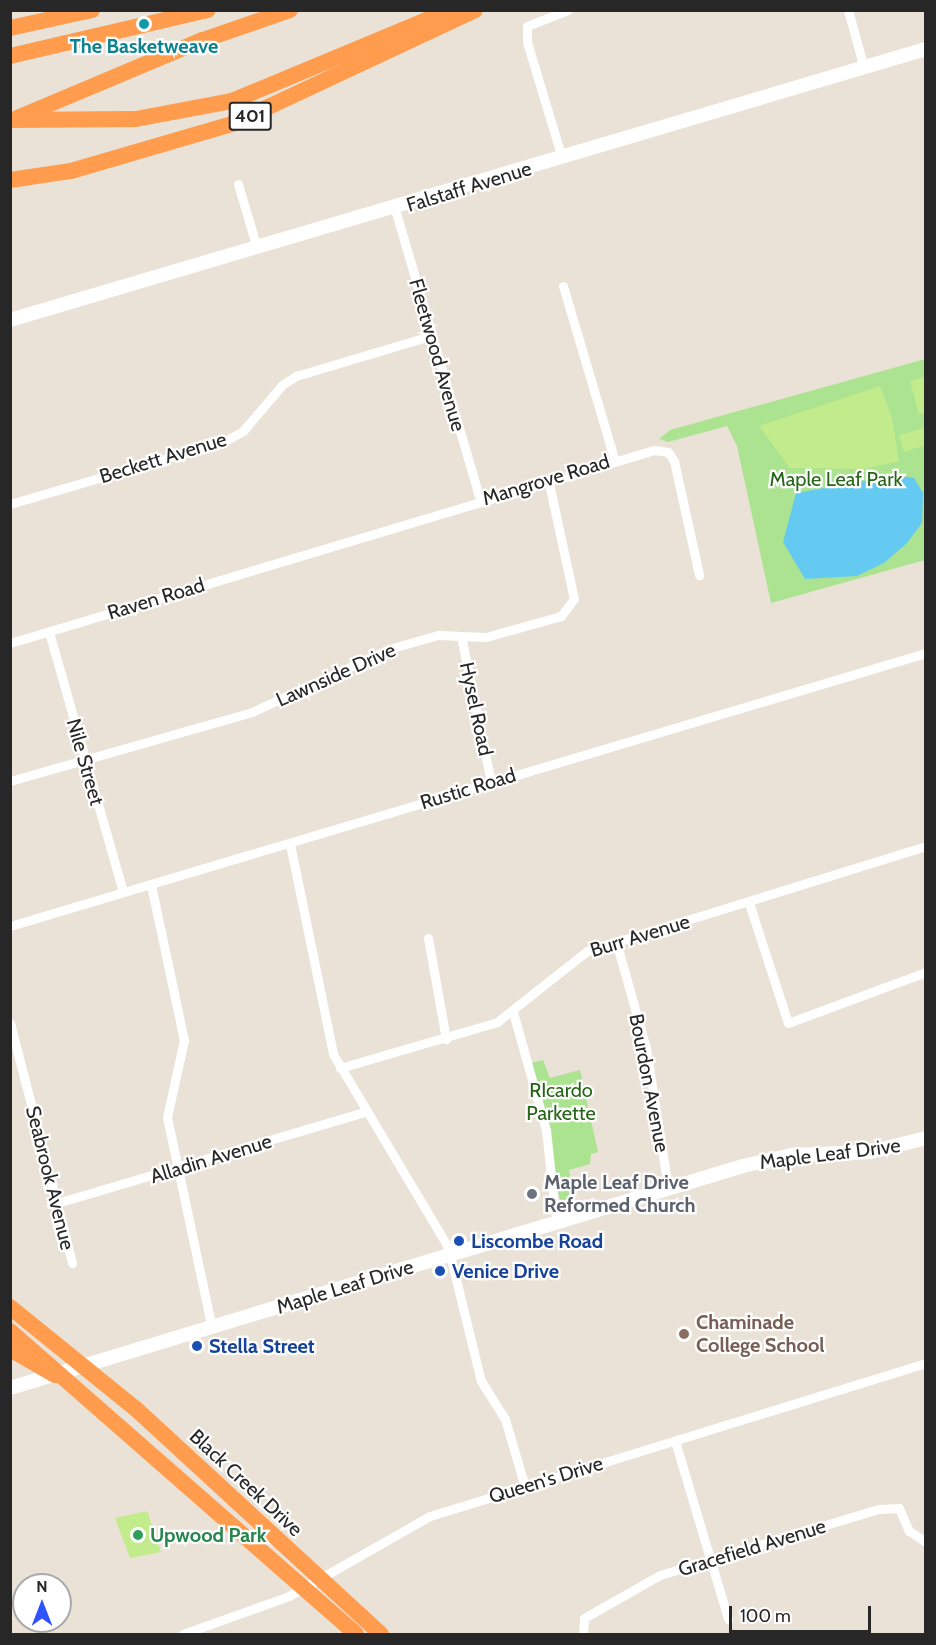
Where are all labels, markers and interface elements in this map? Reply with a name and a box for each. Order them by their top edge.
marker: The Basketweave [137,17,151,31]
place label: The Basketweave [70,34,218,58]
road number: 401 [228,101,272,131]
street label: Falstaff Avenue [404,157,534,217]
street label: Fleetwood Avenue [404,276,470,434]
street label: Beckett Avenue [97,427,229,489]
street label: Mangrove Road [480,449,612,511]
park label: Maple Leaf Park [770,467,902,491]
street label: Raven Road [105,573,207,625]
street label: Lawnside Drive [273,638,399,712]
street label: Hysel Road [454,660,498,758]
street label: Nile Street [61,716,109,808]
street label: Rustic Road [417,763,519,815]
street label: Burr Avenue [587,909,693,963]
street label: Bourdon Avenue [624,1012,674,1154]
park label: RIcardo Parkette [526,1078,596,1125]
street label: Seabrook Avenue [21,1104,79,1252]
street label: Alladin Avenue [147,1129,275,1189]
street label: Maple Leaf Drive [758,1133,902,1175]
place label: Maple Leaf Drive Reformed Church [544,1170,695,1217]
marker: Maple Leaf Drive Reformed Church [525,1187,539,1201]
place label: Liscombe Road [471,1229,603,1253]
marker: Liscombe Road [452,1234,466,1248]
street label: Maple Leaf Drive [274,1255,416,1319]
place label: Venice Drive [452,1259,559,1283]
marker: Venice Drive [433,1264,447,1278]
place label: Chaminade College School [696,1310,825,1357]
marker: Chaminade College School [677,1327,691,1341]
place label: Stella Street [209,1334,315,1358]
marker: Stella Street [190,1339,204,1353]
street label: Black Creek Drive [185,1425,307,1541]
street label: Queen's Drive [486,1451,606,1509]
street label: Gracefield Avenue [675,1514,829,1582]
place label: Upwood Park [150,1523,266,1547]
marker: Upwood Park [131,1528,145,1542]
north arrow [12,1573,72,1633]
text: N [36,1577,48,1596]
scale bar [732,1594,874,1632]
text: 100 m [740,1605,791,1627]

